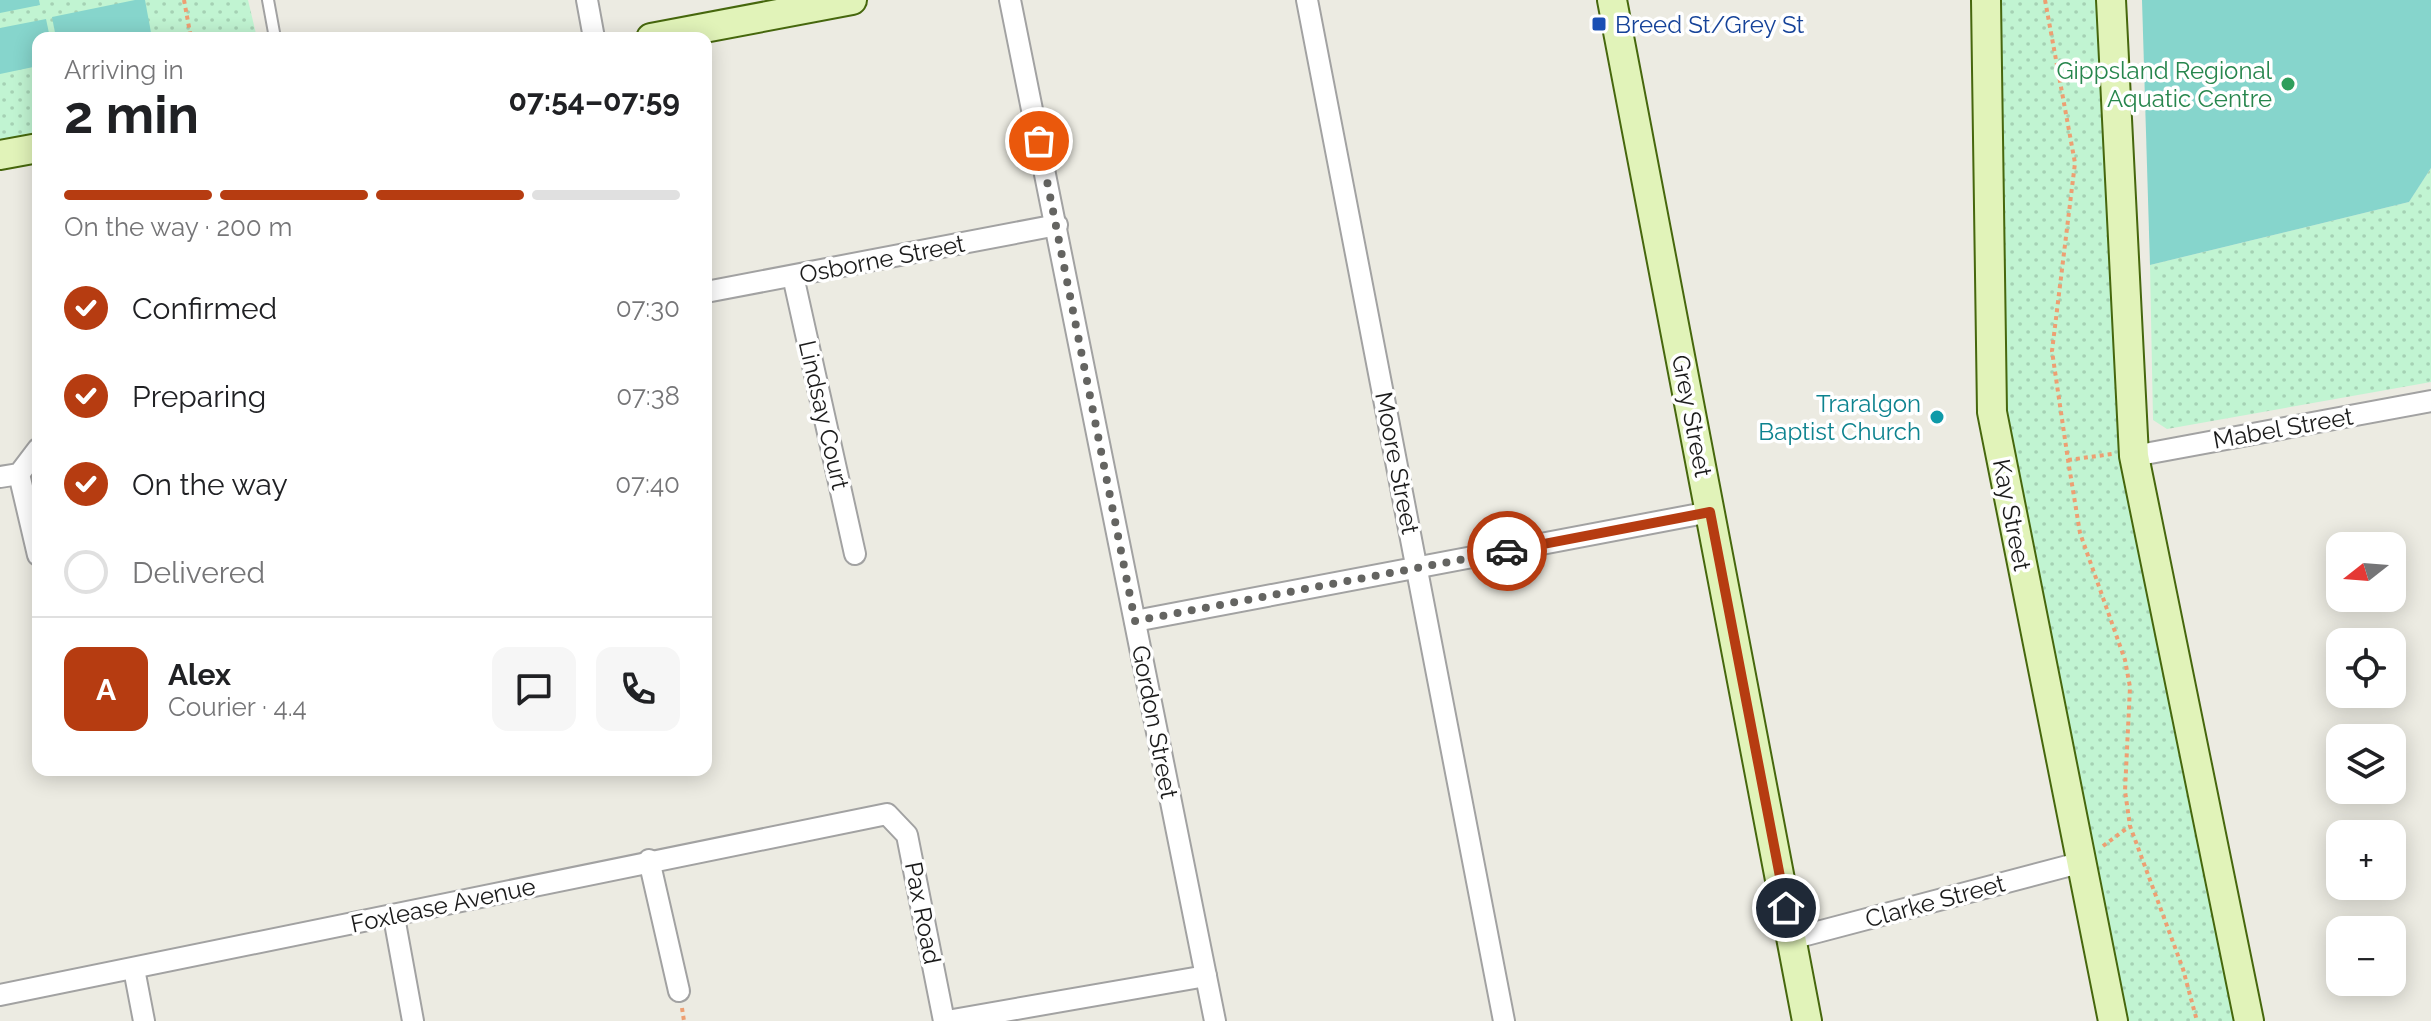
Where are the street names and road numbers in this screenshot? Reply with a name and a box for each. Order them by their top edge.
street label: Osborne Street [797,229,967,289]
street label: Lindsay Court [793,337,855,493]
street label: Grey Street [1666,352,1718,480]
street label: Moore Street [1369,389,1425,537]
street label: Mabel Street [2211,401,2355,455]
street label: Kay Street [1987,457,2037,573]
street label: Gordon Street [1126,643,1184,801]
street label: Pax Road [899,859,947,967]
street label: Clarke Street [1862,868,2008,934]
street label: Foxlease Avenue [348,871,538,939]

